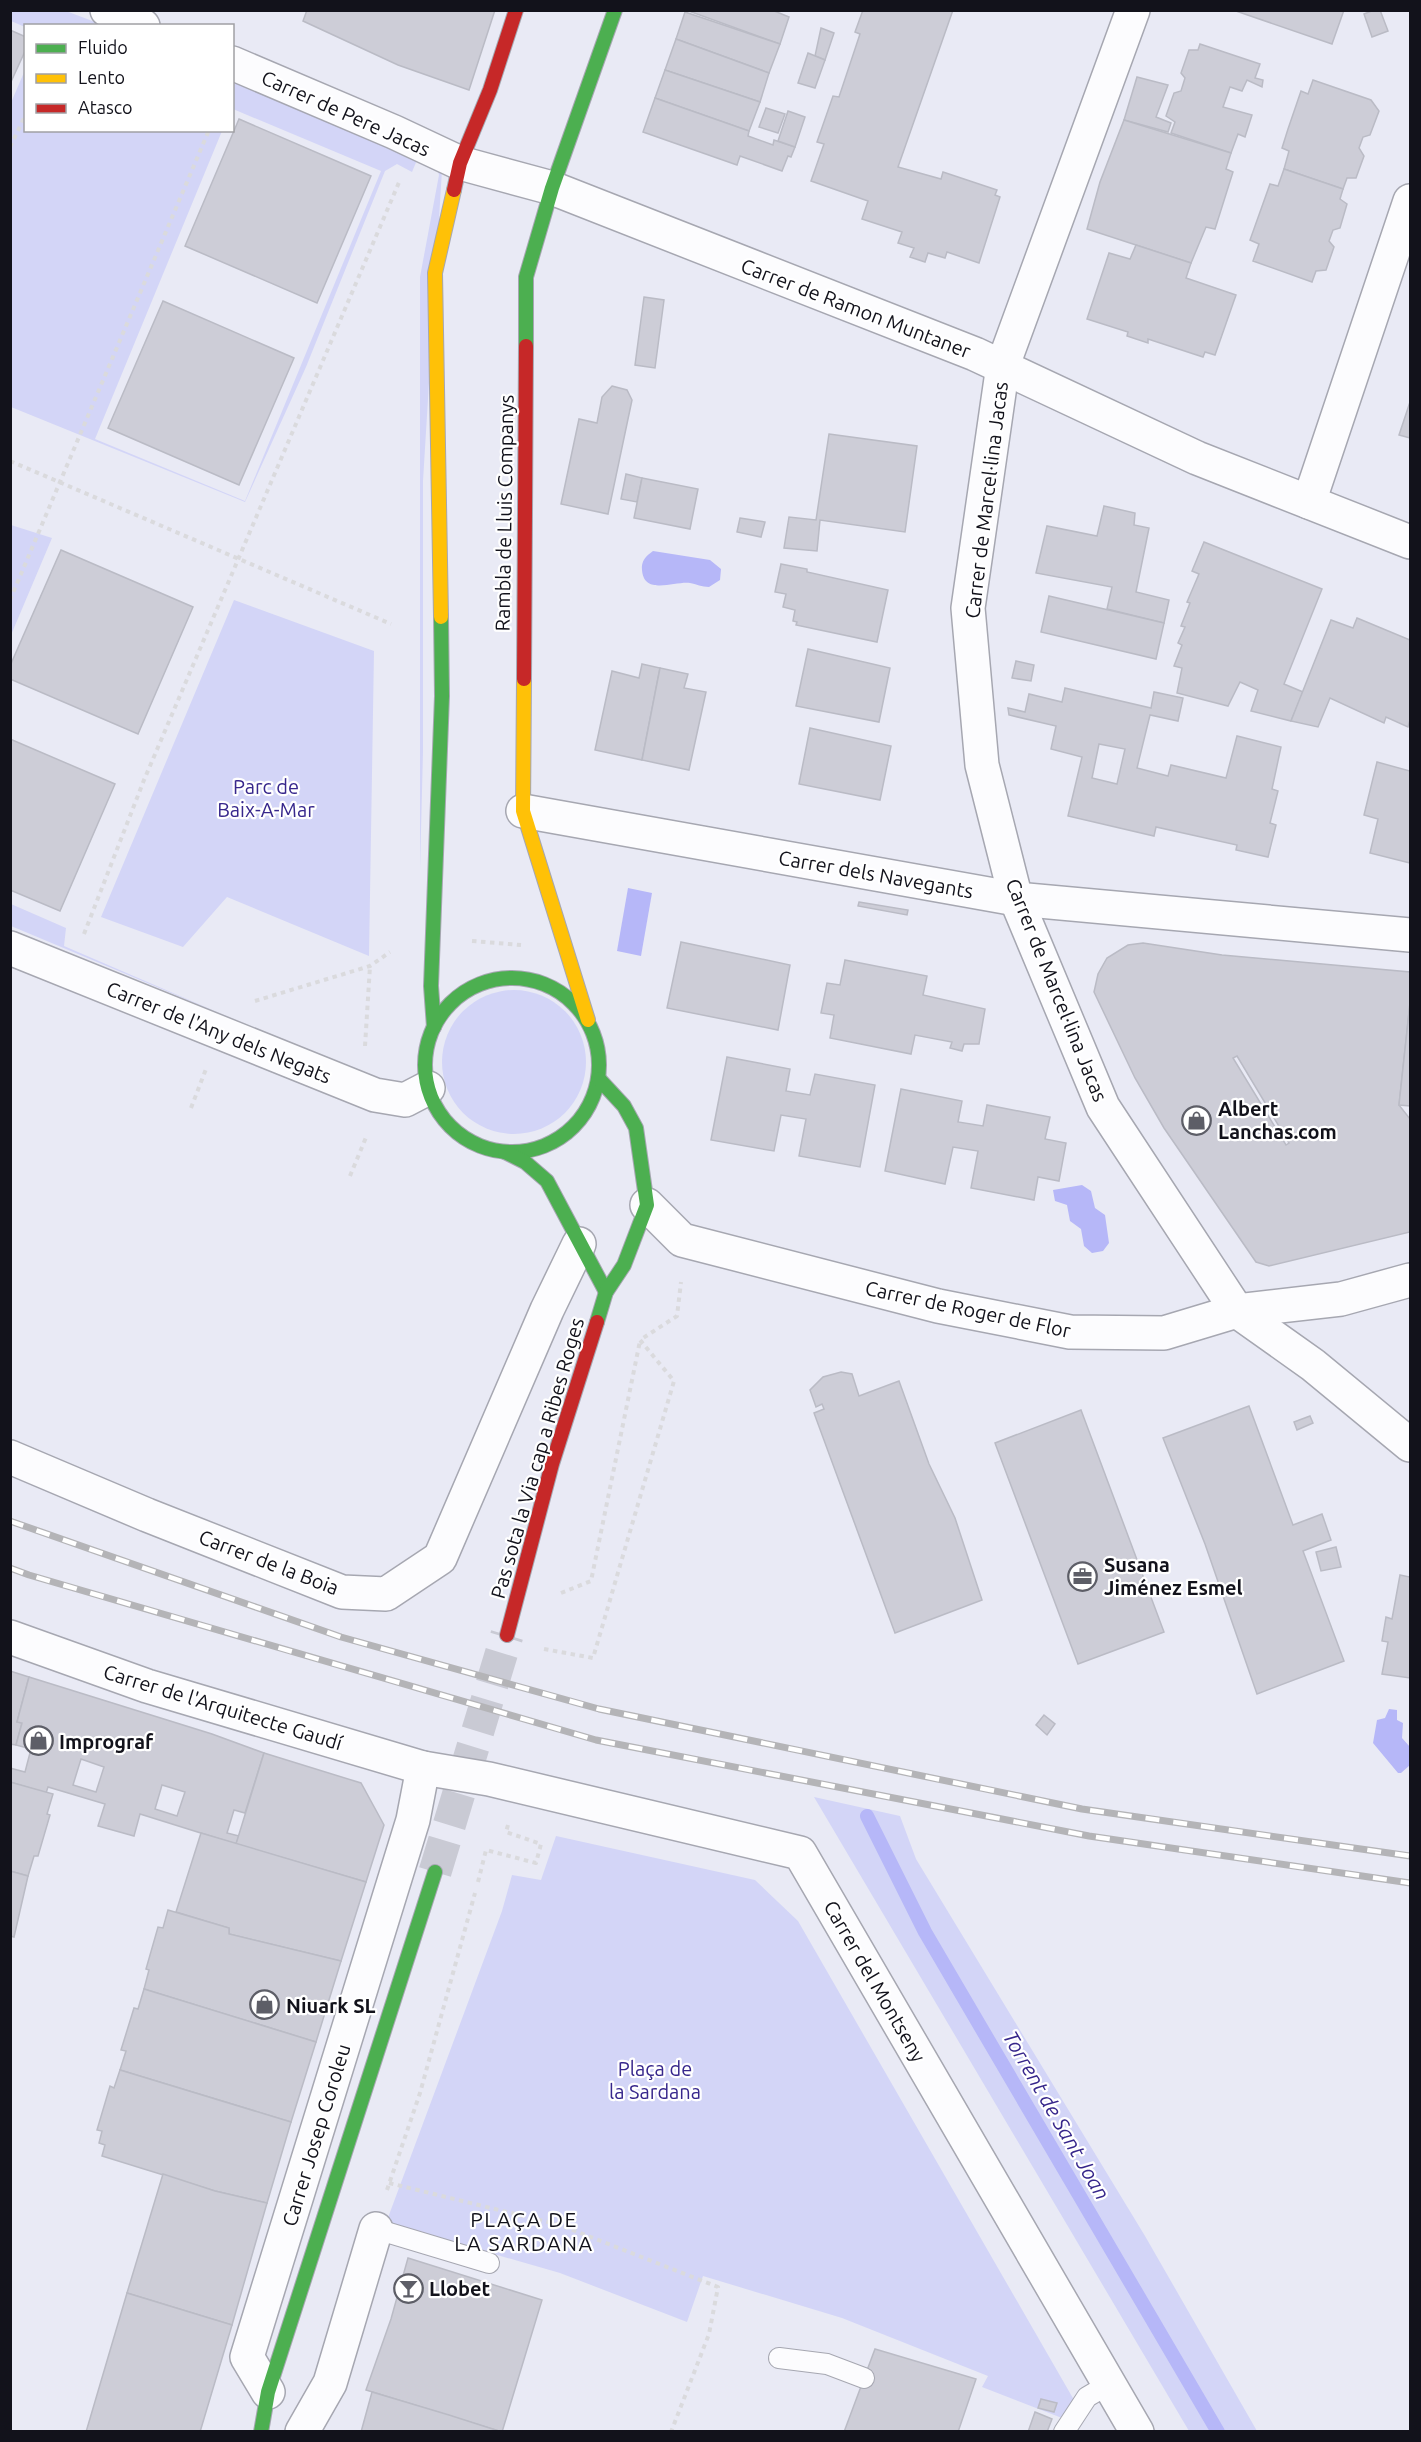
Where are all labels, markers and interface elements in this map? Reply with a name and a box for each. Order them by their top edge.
legend [24,24,234,132]
text: Fluido [78,37,128,57]
street label: Carrer de Pere Jacas [258,65,434,161]
text: Lento [78,67,125,87]
text: Atasco [78,97,133,117]
street label: Carrer de Ramon Muntaner [738,253,975,363]
street label: Carrer de Marcel·lina Jacas [960,380,1012,620]
street label: Rambla de Lluis Companys [490,394,518,632]
park label: Parc de Baix-A-Mar [217,775,315,821]
street label: Carrer dels Navegants [777,846,975,902]
street label: Carrer de Marcel·lina Jacas [1002,875,1112,1105]
street label: Carrer de l'Any dels Negats [103,976,335,1088]
place label: Albert Lanchas.com [1218,1097,1337,1143]
shop icon: Albert Lanchas.com [1181,1104,1213,1136]
street label: Carrer de Roger de Flor [863,1276,1073,1342]
street label: Pas sota la Via cap a Ribes Roges [486,1315,588,1601]
street label: Carrer de la Boia [196,1525,342,1599]
place label: Susana Jiménez Esmel [1104,1553,1243,1599]
office icon: Susana Jiménez Esmel [1067,1560,1099,1592]
street label: Carrer de l'Arquitecte Gaudí [101,1660,346,1755]
shop icon: Imprograf [22,1725,54,1757]
place label: Imprograf [59,1730,154,1753]
street label: Carrer del Montseny [819,1896,931,2066]
shop icon: Niuark SL [249,1989,281,2021]
place label: Niuark SL [286,1994,376,2017]
water label: Torrent de Sant Joan [999,2026,1115,2204]
street label: Carrer Josep Coroleu [277,2041,355,2229]
park label: Plaça de la Sardana [609,2057,701,2103]
district label: PLAÇA DE LA SARDANA [454,2207,594,2255]
bar icon: Llobet [392,2272,424,2304]
place label: Llobet [429,2277,491,2300]

